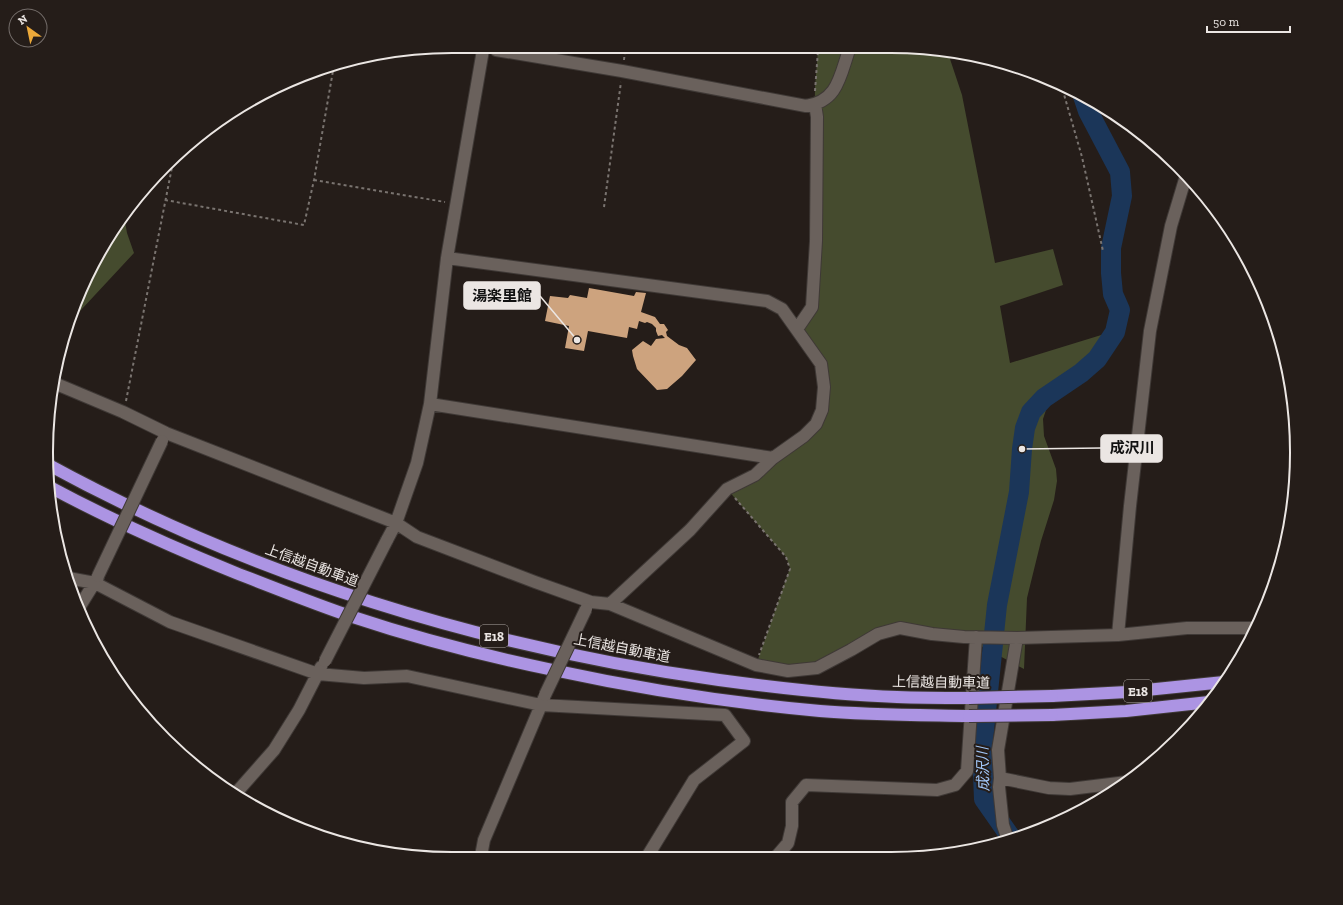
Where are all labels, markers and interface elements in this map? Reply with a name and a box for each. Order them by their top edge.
north arrow [8,8,48,48]
scale bar [1207,8,1290,34]
text: N [16,12,30,28]
text: 50 m [1213,15,1240,29]
callout: 湯楽里館 [464,282,540,309]
text: 湯楽里館 [472,287,532,305]
callout: 成沢川 [1101,435,1162,462]
text: 成沢川 [1109,439,1155,457]
street label: 上信越自動車道 [263,541,361,590]
road number: E18 [480,625,508,647]
street label: 上信越自動車道 [572,631,672,666]
street label: 上信越自動車道 [892,673,990,692]
road number: E18 [1124,680,1152,702]
water label: 成沢川 [974,744,992,792]

